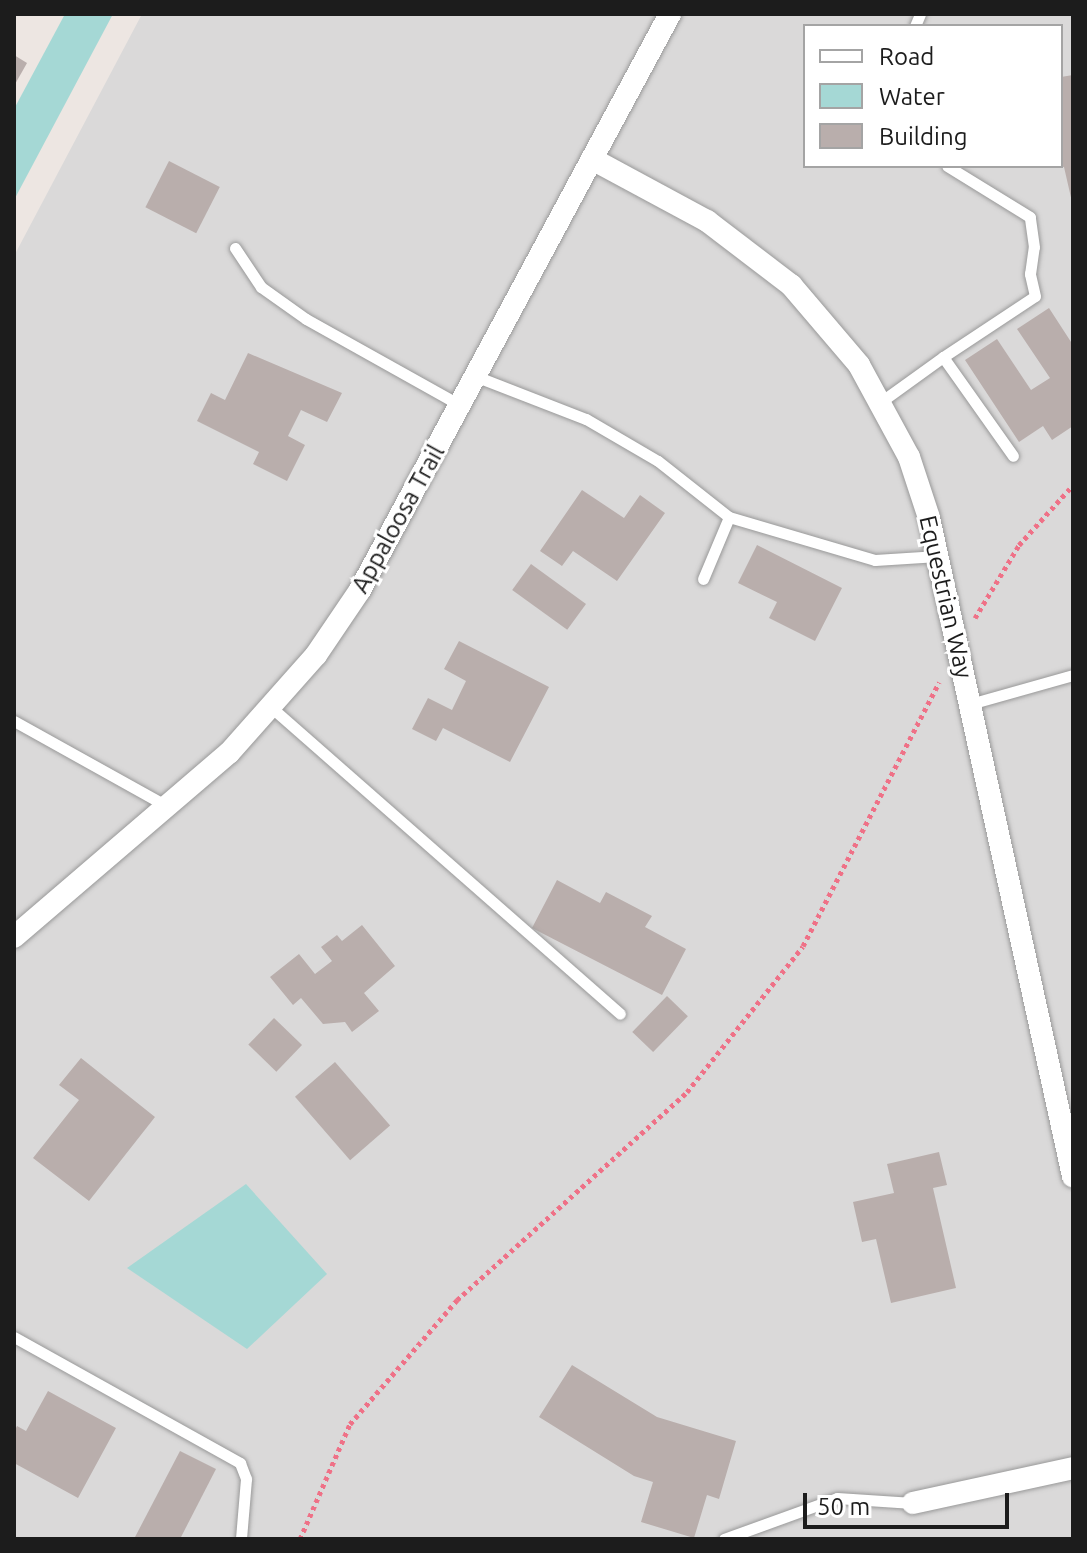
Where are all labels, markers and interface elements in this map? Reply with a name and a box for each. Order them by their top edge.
legend [803,24,1063,168]
text: Road [879,43,934,70]
text: Water [879,83,945,110]
text: Building [879,123,967,150]
street label: Appaloosa Trail [345,440,451,598]
street label: Equestrian Way [913,513,979,681]
scale bar [807,1477,1013,1527]
text: 50 m [817,1493,870,1520]

